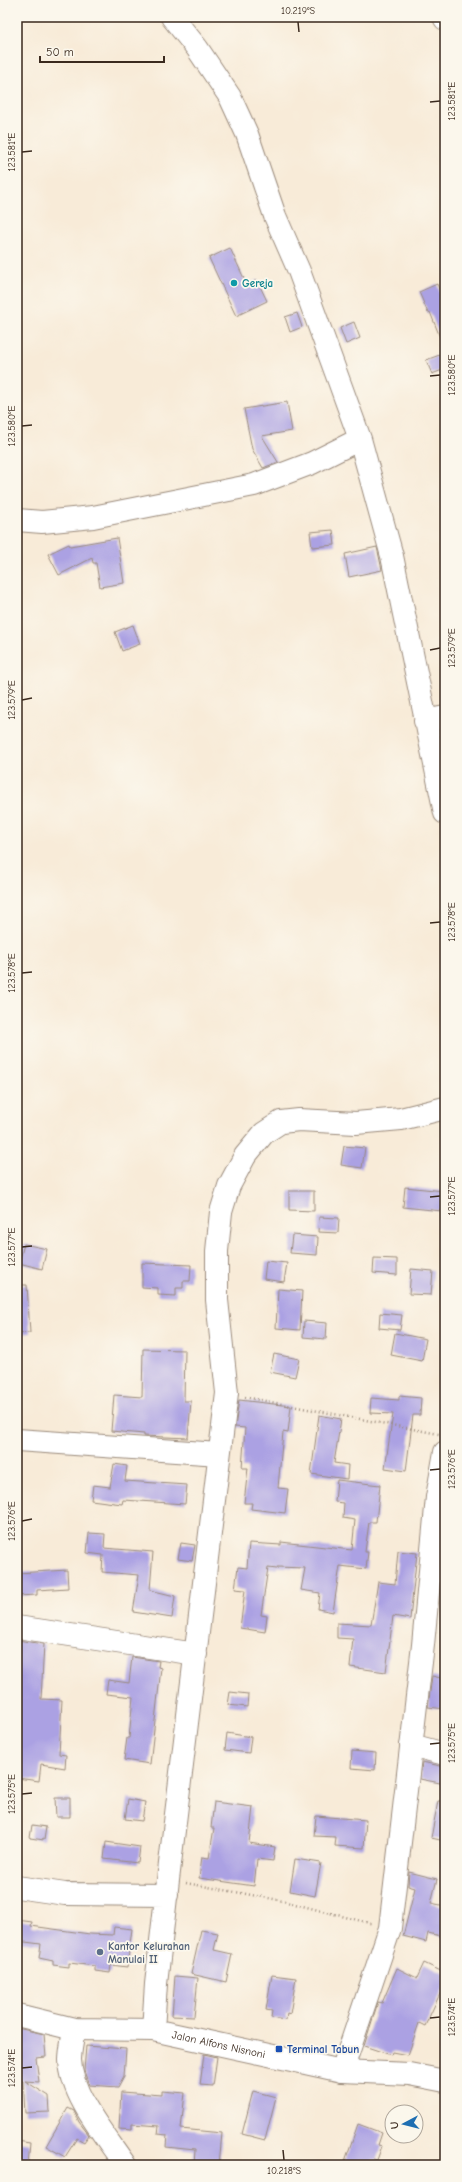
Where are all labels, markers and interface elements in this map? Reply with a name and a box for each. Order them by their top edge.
text: 10.219°S [281,5,316,17]
scale bar [40,38,164,64]
text: 50 m [46,45,74,59]
text: 123.581°E [446,82,458,120]
text: 123.581°E [6,133,18,171]
place label: Gereja [242,277,273,290]
marker: Gereja [229,278,239,288]
text: 123.580°E [446,355,458,395]
text: 123.580°E [6,406,18,446]
text: 123.579°E [446,628,458,668]
text: 123.579°E [6,680,18,720]
text: 123.578°E [446,902,458,942]
text: 123.578°E [6,953,18,993]
text: 123.577°E [446,1176,458,1216]
text: 123.577°E [6,1227,18,1267]
text: 123.576°E [446,1449,458,1489]
text: 123.576°E [6,1501,18,1541]
text: 123.575°E [446,1723,458,1763]
text: 123.575°E [6,1774,18,1814]
place label: Kantor Kelurahan Manulai II [108,1940,190,1966]
marker: Kantor Kelurahan Manulai II [95,1947,105,1957]
text: 123.574°E [446,1998,458,2036]
street label: Jalan Alfons Nisnoni [171,2028,267,2061]
place label: Terminal Tabun [287,2043,359,2056]
marker: Terminal Tabun [274,2044,284,2054]
text: 123.574°E [6,2049,18,2087]
north arrow [384,2104,424,2144]
text: U [388,2121,401,2130]
text: 10.218°S [267,2165,301,2177]

